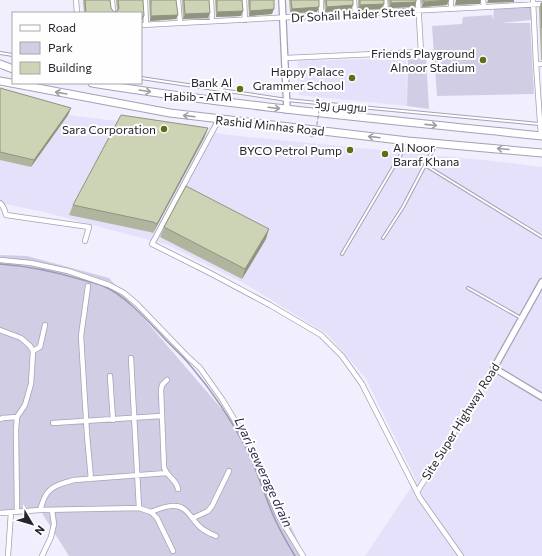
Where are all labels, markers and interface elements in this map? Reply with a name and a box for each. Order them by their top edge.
street label: Dr Sohail Haider Street [291,4,416,24]
legend [12,12,142,84]
text: Road [48,20,76,34]
text: Park [48,40,74,54]
place label: Friends Playground Alnoor Stadium [371,46,475,74]
marker: Friends Playground Alnoor Stadium [478,55,488,65]
text: Building [48,60,92,74]
place label: Happy Palace Grammer School [253,64,344,92]
marker: Happy Palace Grammer School [347,73,357,83]
place label: Bank Al Habib - ATM [164,75,232,103]
marker: Bank Al Habib - ATM [235,84,245,94]
one-way arrow [138,87,151,95]
one-way arrow [55,89,68,97]
street label: سروس روڈ [314,96,368,115]
one-way arrow [267,104,280,112]
one-way arrow [183,112,196,119]
street label: Rashid Minhas Road [215,112,325,138]
one-way arrow [424,121,437,128]
place label: Sara Corporation [62,122,156,136]
marker: Sara Corporation [159,124,169,134]
one-way arrow [368,133,381,141]
place label: Al Noor Baraf Khana [393,140,459,168]
place label: BYCO Petrol Pump [239,143,342,157]
marker: BYCO Petrol Pump [345,145,355,155]
one-way arrow [497,146,510,153]
marker: Al Noor Baraf Khana [380,149,390,159]
street label: Site Super Highway Road [418,360,502,482]
water label: Lyari sewerage drain [232,415,296,529]
north arrow [12,504,52,544]
text: N [33,523,48,538]

